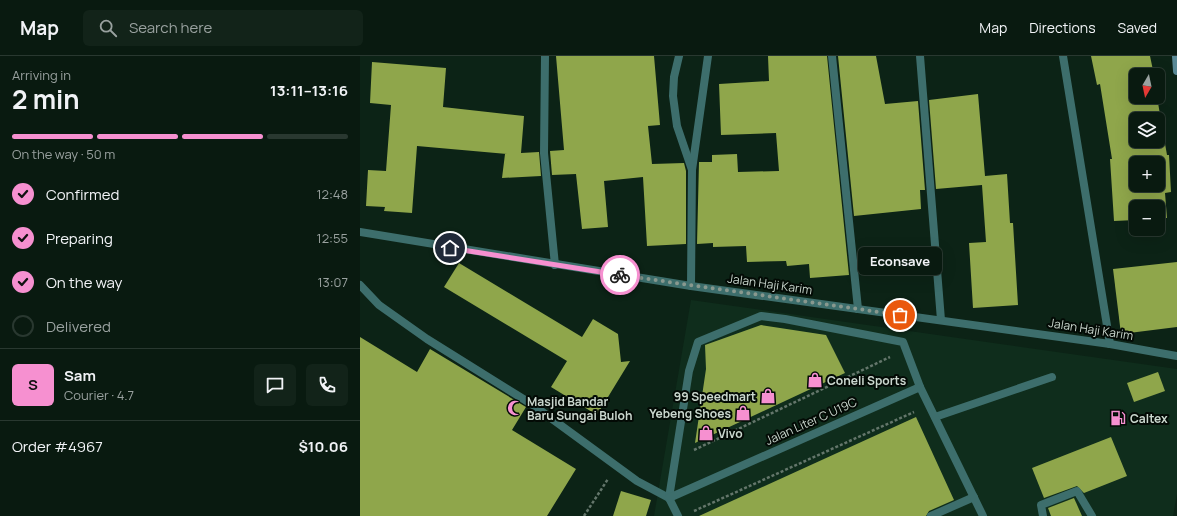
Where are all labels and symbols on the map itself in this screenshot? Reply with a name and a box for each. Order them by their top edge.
north arrow [1129,68,1165,104]
pin [433,231,467,265]
callout: Econsave [858,247,942,275]
courier [600,255,640,295]
street label: Jalan Haji Karim [727,270,813,298]
pin [883,298,917,332]
street label: Jalan Haji Karim [1047,314,1135,344]
shop icon: Coneli Sports [806,371,824,389]
place label: Coneli Sports [827,372,907,389]
shop icon: 99 Speedmart [759,387,777,405]
place label: 99 Speedmart [674,388,756,405]
place label: Masjid Bandar Baru Sungai Buloh [527,393,633,424]
street label: Jalan Liter C U19C [763,393,860,449]
mosque icon: Masjid Bandar Baru Sungai Buloh [506,399,524,417]
shop icon: Yebeng Shoes [734,404,752,422]
place label: Yebeng Shoes [649,405,731,422]
fuel station icon: Caltex [1109,409,1127,427]
place label: Caltex [1130,410,1168,427]
shop icon: Vivo [697,424,715,442]
place label: Vivo [718,425,743,442]

